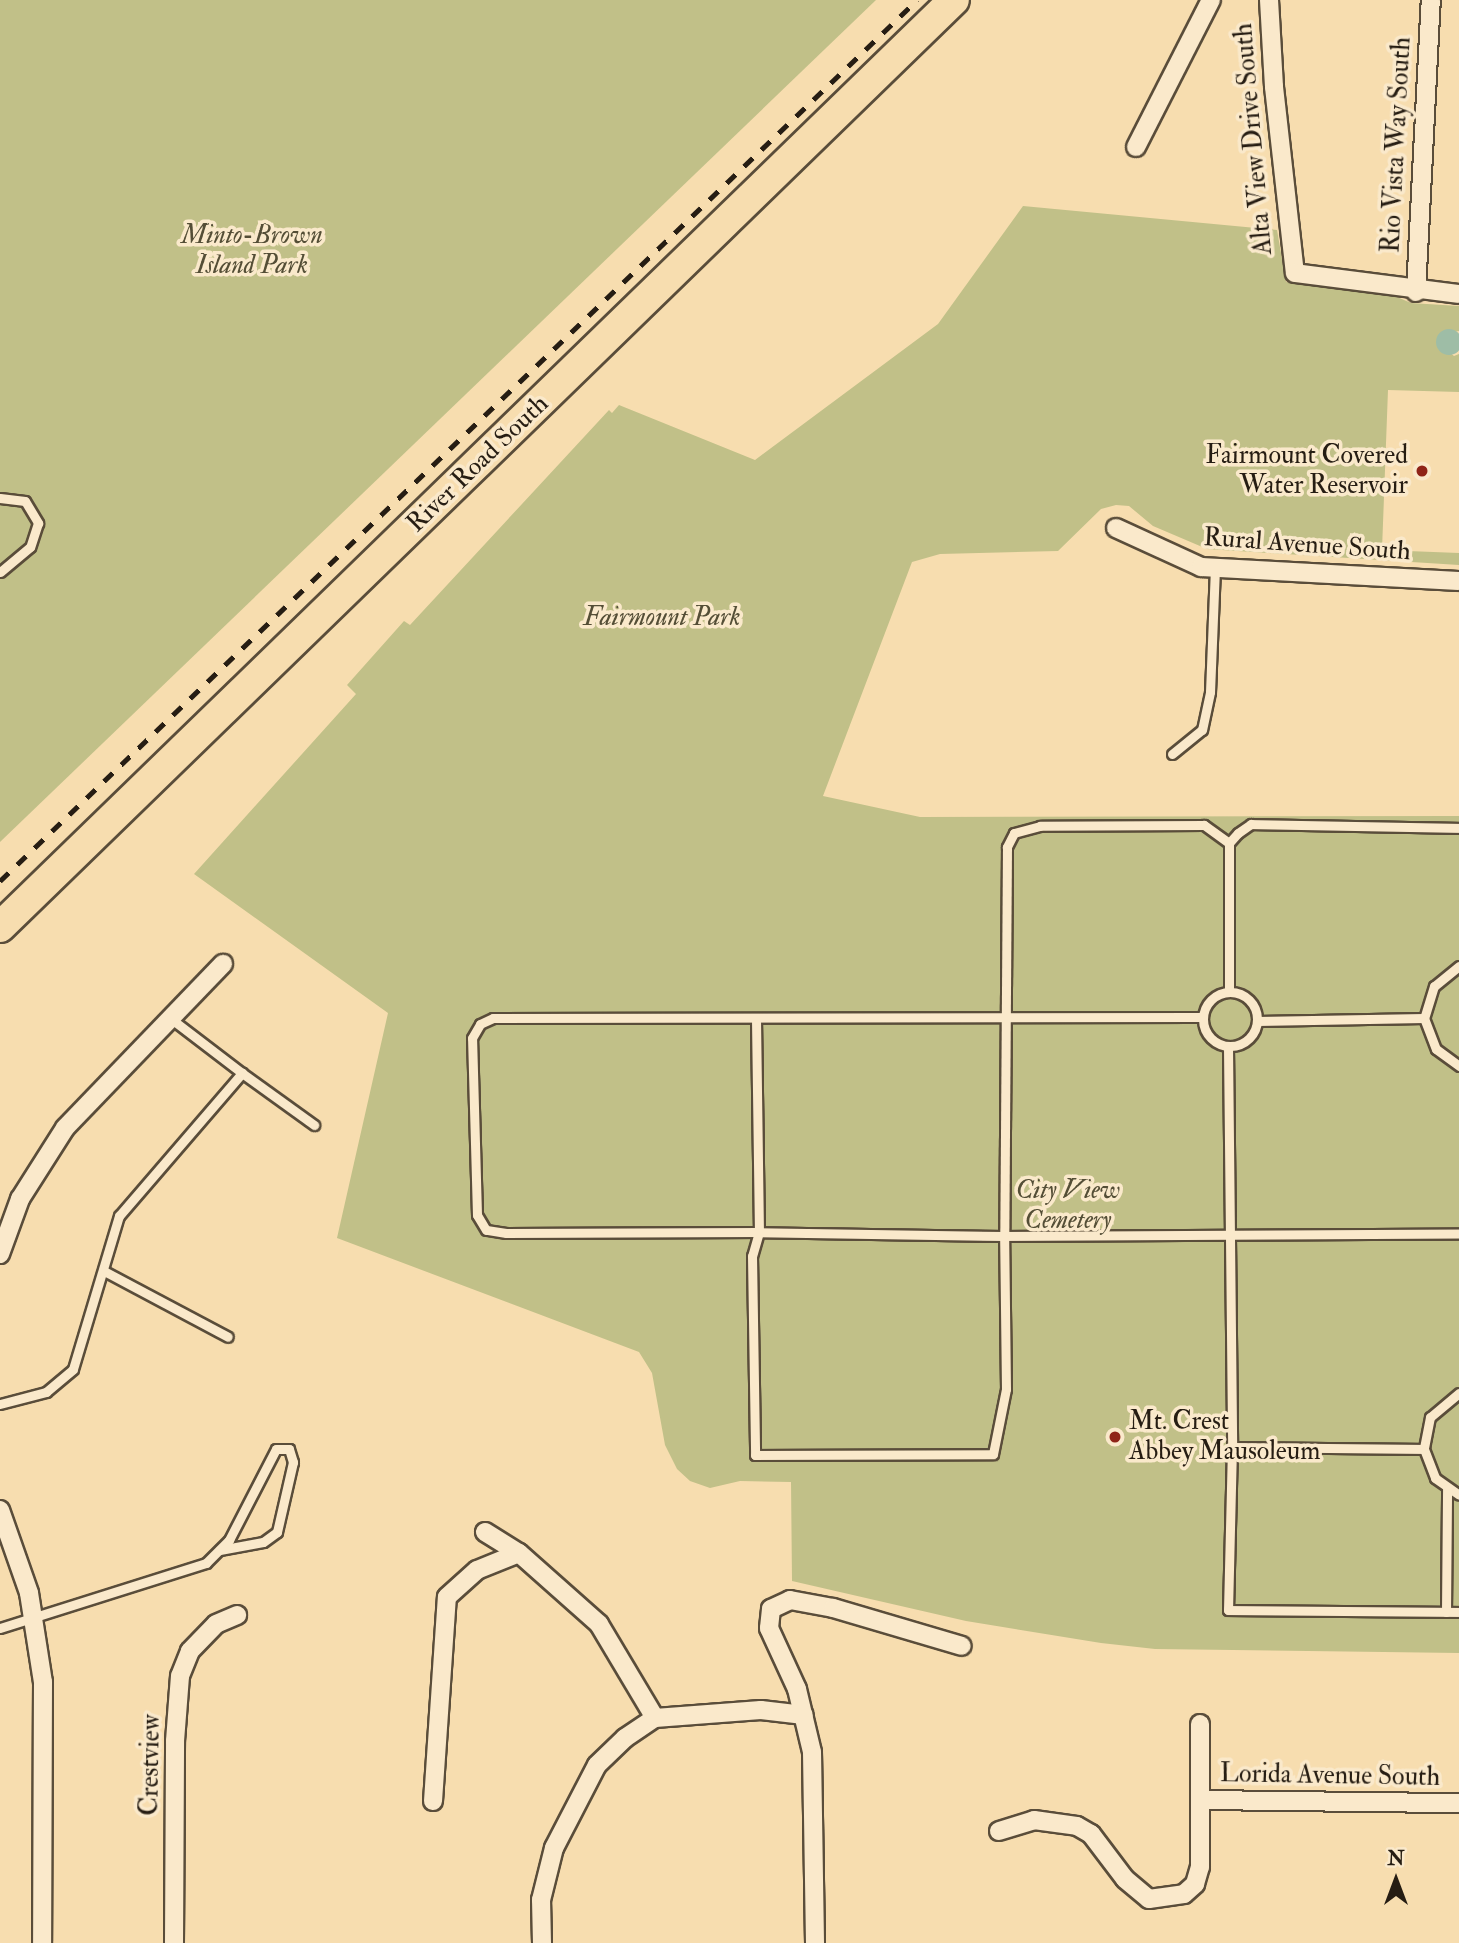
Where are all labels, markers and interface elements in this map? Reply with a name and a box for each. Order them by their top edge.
street label: Alta View Drive South [1228,22,1280,256]
street label: Rio Vista Way South [1376,36,1418,254]
park label: Minto-Brown Island Park [181,220,323,282]
street label: River Road South [401,389,555,539]
place label: Fairmount Covered Water Reservoir [1205,440,1408,502]
marker: Fairmount Covered Water Reservoir [1414,463,1430,479]
street label: Rural Avenue South [1202,522,1412,568]
park label: Fairmount Park [583,602,741,634]
park label: City View Cemetery [1016,1175,1120,1236]
place label: Mt. Crest Abbey Mausoleum [1129,1406,1320,1468]
marker: Mt. Crest Abbey Mausoleum [1107,1429,1123,1445]
street label: Crestview [135,1714,167,1816]
street label: Lorida Avenue South [1220,1758,1440,1794]
north arrow [1361,1845,1431,1915]
text: N [1387,1847,1405,1871]

